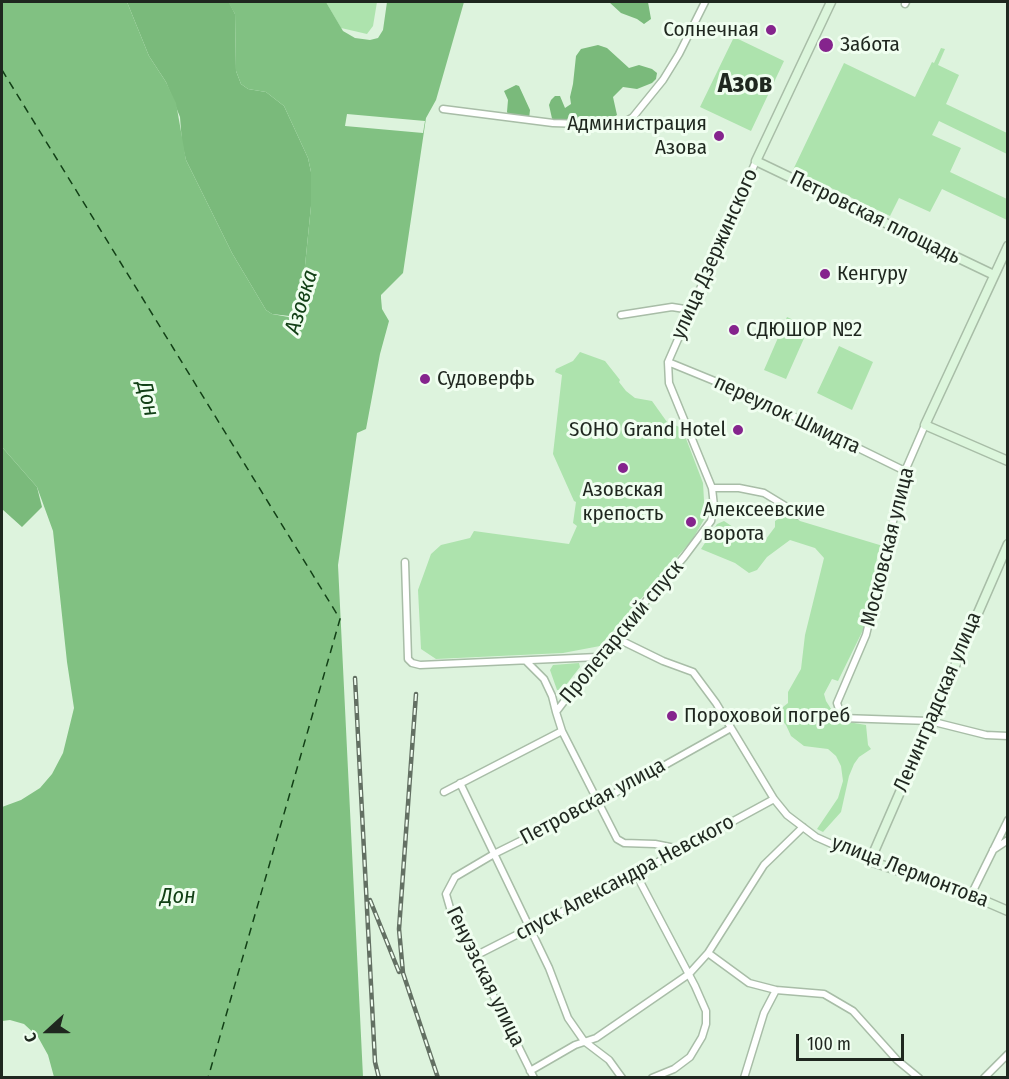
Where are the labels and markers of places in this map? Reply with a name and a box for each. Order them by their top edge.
place label: Солнечная [663,17,759,43]
marker: Солнечная [764,23,778,37]
place label: Забота [840,32,900,58]
marker: Забота [817,36,835,54]
place label: Администрация Азова [567,111,707,161]
marker: Администрация Азова [712,129,726,143]
place label: Кенгуру [837,261,907,287]
marker: Кенгуру [818,267,832,281]
place label: СДЮШОР №2 [746,317,862,343]
marker: СДЮШОР №2 [727,323,741,337]
place label: Судоверфь [437,366,535,392]
marker: Судоверфь [418,372,432,386]
place label: SOHO Grand Hotel [569,417,726,443]
marker: SOHO Grand Hotel [731,423,745,437]
marker: Азовская крепость [616,461,630,475]
place label: Азовская крепость [582,477,664,527]
place label: Алексеевские ворота [703,497,825,547]
marker: Алексеевские ворота [684,515,698,529]
place label: Пороховой погреб [684,703,850,729]
marker: Пороховой погреб [665,709,679,723]

